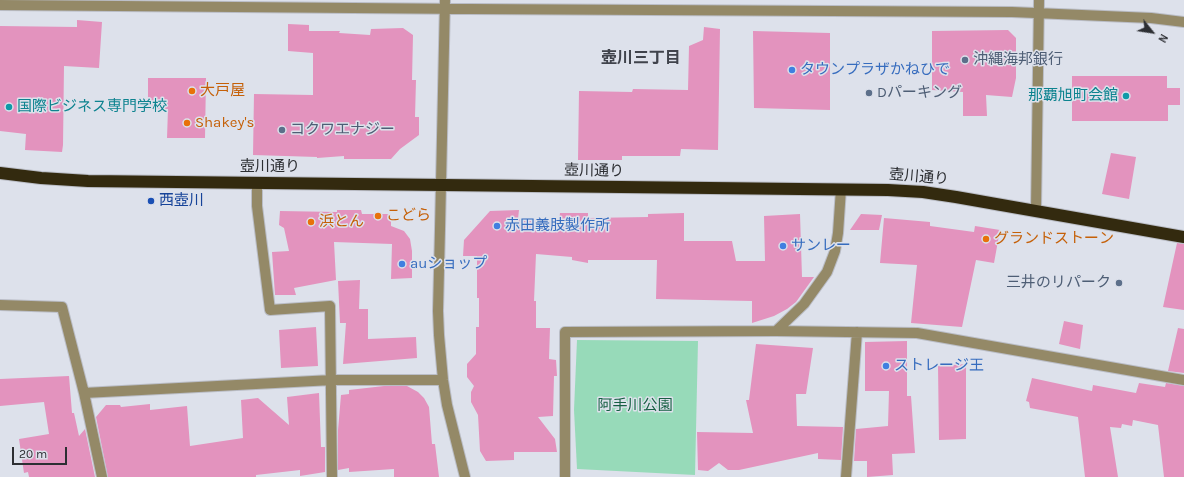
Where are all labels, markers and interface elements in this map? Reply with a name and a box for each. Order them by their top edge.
north arrow [1132,12,1172,52]
text: N [1155,32,1170,45]
district label: 壺川三丁目 [601,48,681,68]
place label: 沖縄海邦銀行 [973,51,1063,69]
marker: 沖縄海邦銀行 [960,55,970,65]
place label: タウンプラザかねひで [800,61,950,79]
marker: タウンプラザかねひで [787,65,797,75]
place label: 大戸屋 [200,82,245,100]
place label: Dパーキング [877,84,962,102]
marker: 大戸屋 [187,86,197,96]
place label: 那覇旭町会館 [1028,87,1118,105]
marker: Dパーキング [864,88,874,98]
marker: 那覇旭町会館 [1121,91,1131,101]
place label: 国際ビジネス専門学校 [17,98,167,116]
marker: 国際ビジネス専門学校 [4,102,14,112]
place label: Shakey's [195,114,254,132]
marker: Shakey's [182,118,192,128]
place label: コクワエナジー [290,121,395,139]
marker: コクワエナジー [277,125,287,135]
street label: 壺川通り [240,158,300,176]
street label: 壺川通り [564,161,624,181]
street label: 壺川通り [888,165,950,189]
place label: 西壺川 [159,192,204,210]
marker: 西壺川 [146,196,156,206]
place label: こどら [386,207,431,225]
marker: こどら [373,211,383,221]
place label: 浜とん [319,213,364,231]
marker: 浜とん [306,217,316,227]
place label: 赤田義肢製作所 [505,217,610,235]
marker: 赤田義肢製作所 [492,221,502,231]
place label: グランドストーン [994,230,1114,248]
marker: グランドストーン [981,234,991,244]
place label: サンレー [791,237,851,255]
marker: サンレー [778,241,788,251]
place label: auショップ [410,255,487,273]
marker: auショップ [397,259,407,269]
place label: 三井のリパーク [1006,274,1111,292]
marker: 三井のリパーク [1114,278,1124,288]
place label: ストレージ王 [894,357,984,375]
marker: ストレージ王 [881,361,891,371]
park label: 阿手川公園 [598,397,672,415]
scale bar [14,439,69,465]
text: 20 m [19,447,47,461]

